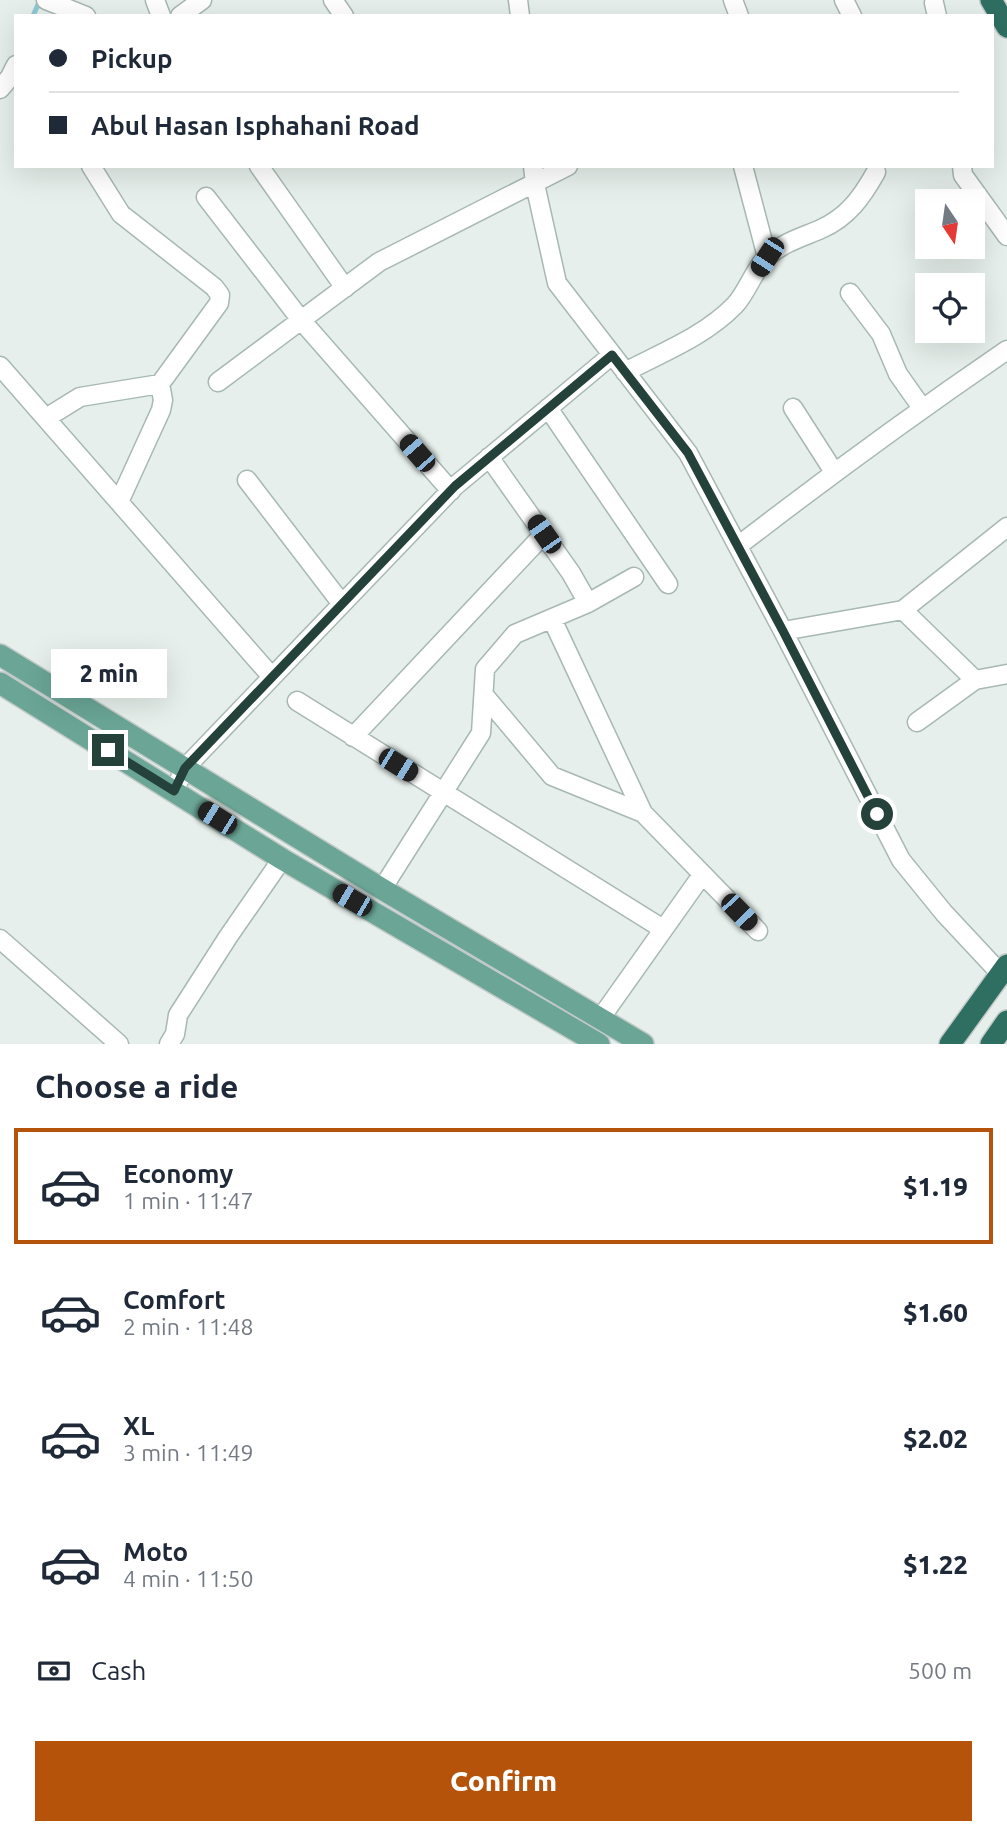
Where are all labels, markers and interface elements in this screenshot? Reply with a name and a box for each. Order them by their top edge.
text: Pickup [91,44,173,73]
text: Abul Hasan Isphahani Road [91,111,420,140]
north arrow [915,189,985,259]
map controls [915,189,985,343]
car [747,234,788,280]
button: locate [915,273,985,343]
car [396,430,439,476]
car [524,511,565,557]
callout: 2 min [50,648,166,698]
text: 2 min [80,661,138,686]
route end [92,734,124,766]
car [375,745,422,785]
car [194,798,241,838]
route start [861,798,893,830]
car [329,880,376,920]
car [717,890,762,934]
text: Choose a ride [35,1068,238,1104]
icon: car [39,1155,102,1218]
text: Economy [123,1159,233,1188]
text: $1.19 [903,1172,968,1201]
text: 1 min · 11:47 [123,1188,254,1213]
icon: car [39,1281,102,1344]
text: Comfort [123,1285,226,1314]
text: $1.60 [903,1298,968,1327]
text: 2 min · 11:48 [123,1314,254,1339]
icon: car [39,1407,102,1470]
text: XL [123,1411,154,1440]
text: $2.02 [903,1424,968,1453]
text: 3 min · 11:49 [123,1440,254,1465]
icon: car [39,1533,102,1596]
text: Moto [123,1537,188,1566]
text: $1.22 [903,1550,968,1579]
text: 4 min · 11:50 [123,1566,254,1591]
icon: cash [35,1652,73,1690]
text: Cash [91,1656,146,1685]
text: 500 m [908,1658,972,1683]
button: Confirm [35,1741,972,1821]

